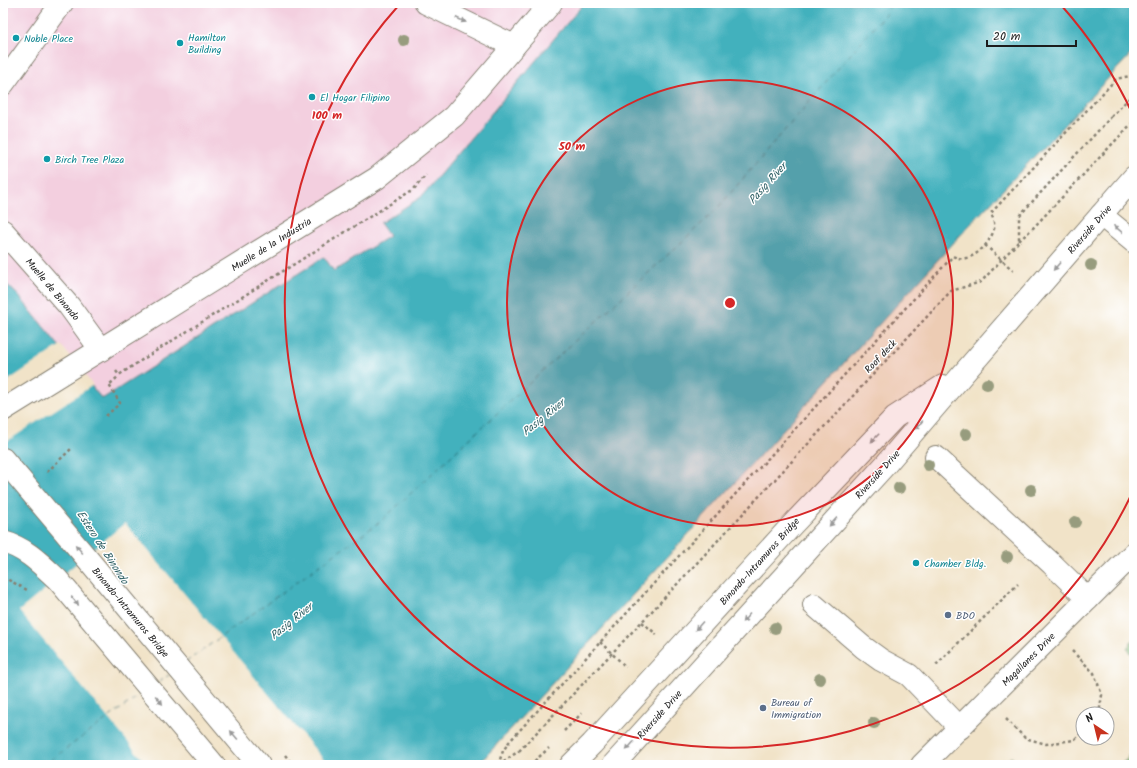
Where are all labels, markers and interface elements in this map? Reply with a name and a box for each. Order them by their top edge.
one-way arrow [456,17,467,23]
scale bar [987,22,1076,48]
text: 20 m [993,27,1021,46]
place label: Hamilton Building [188,30,226,58]
place label: Noble Place [24,31,74,47]
marker: Noble Place [11,33,21,43]
marker: Hamilton Building [175,38,185,48]
place label: El Hogar Filipino [320,90,390,106]
marker: El Hogar Filipino [307,92,317,102]
text: 100 m [312,106,342,125]
text: 50 m [558,137,586,156]
place label: Birch Tree Plaza [55,152,125,168]
marker: Birch Tree Plaza [42,154,52,164]
water label: Pasig River [744,157,793,208]
street label: Riverside Drive [1064,201,1116,258]
street label: Muelle de la Industria [228,214,315,276]
one-way arrow [1112,224,1123,233]
street label: Muelle de Binondo [21,255,84,325]
one-way arrow [1053,261,1062,270]
centre of rings [723,296,737,310]
street label: Roof deck [861,336,901,377]
water label: Pasig River [518,393,571,441]
one-way arrow [915,420,924,430]
one-way arrow [870,433,880,443]
street label: Riverside Drive [851,446,905,503]
water label: Estero de Binondo [71,507,133,589]
street label: Binondo-Intramuros Bridge [716,514,804,609]
one-way arrow [829,517,838,527]
one-way arrow [75,544,84,554]
place label: Chamber Bldg. [924,556,986,572]
marker: Chamber Bldg. [911,558,921,568]
street label: Binondo-Intramuros Bridge [88,564,173,662]
one-way arrow [71,595,80,606]
water label: Pasig River [266,597,319,645]
place label: BDO [956,608,975,624]
marker: BDO [943,610,953,620]
one-way arrow [742,614,751,623]
one-way arrow [695,621,704,631]
street label: Magallanes Drive [998,629,1060,690]
street label: Riverside Drive [633,686,687,743]
one-way arrow [155,695,164,706]
place label: Bureau of Immigration [771,695,821,723]
marker: Bureau of Immigration [758,703,768,713]
north arrow [1075,706,1115,746]
text: N [1082,709,1098,728]
one-way arrow [229,730,238,740]
one-way arrow [626,741,635,751]

